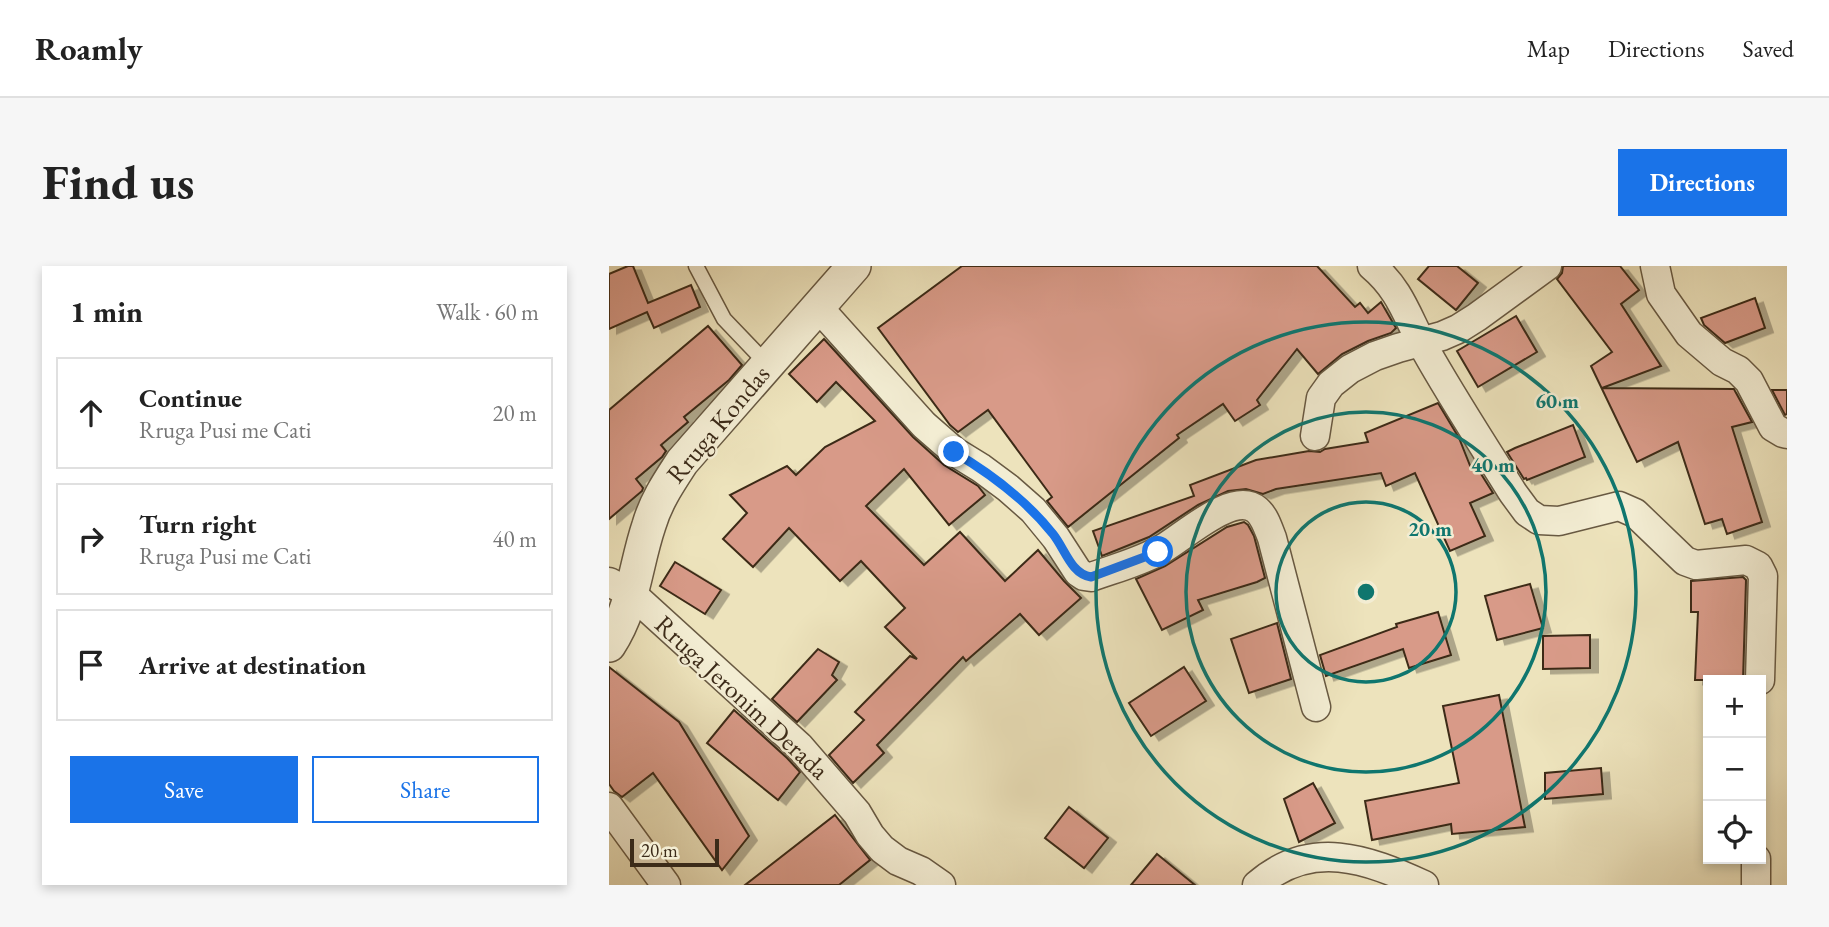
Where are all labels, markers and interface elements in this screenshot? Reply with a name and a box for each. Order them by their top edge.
text: Roamly [35,27,143,70]
text: Map [1527,33,1570,64]
text: Directions [1608,33,1705,64]
text: Saved [1743,33,1794,64]
button: Directions [1618,149,1787,216]
text: Find us [42,150,194,214]
text: 1 min [70,292,143,331]
text: Walk · 60 m [436,297,539,327]
street label: Rruga Kondas [659,358,777,490]
text: Continue [139,381,242,415]
text: 60 m [1535,387,1579,414]
icon: ahead [72,394,110,432]
text: 20 m [492,398,537,428]
text: Rruga Pusi me Cati [139,415,311,445]
route end [938,436,969,467]
text: 40 m [1471,451,1515,478]
text: Turn right [139,507,257,541]
text: 20 m [1408,515,1452,542]
icon: right [72,520,110,558]
text: 40 m [492,524,537,554]
route start [1142,536,1173,567]
text: Rruga Pusi me Cati [139,541,311,571]
centre of rings [1354,580,1378,604]
street label: Rruga Jeronim Derada [648,607,837,787]
icon: arrive [72,646,110,684]
text: Arrive at destination [139,648,366,682]
map controls [1703,675,1766,864]
button: + [1703,675,1766,738]
button: − [1703,738,1766,801]
button: Save [70,756,298,823]
button: Share [312,756,539,823]
button: locate [1703,801,1766,864]
scale bar [630,836,719,868]
text: 20 m [641,838,678,863]

